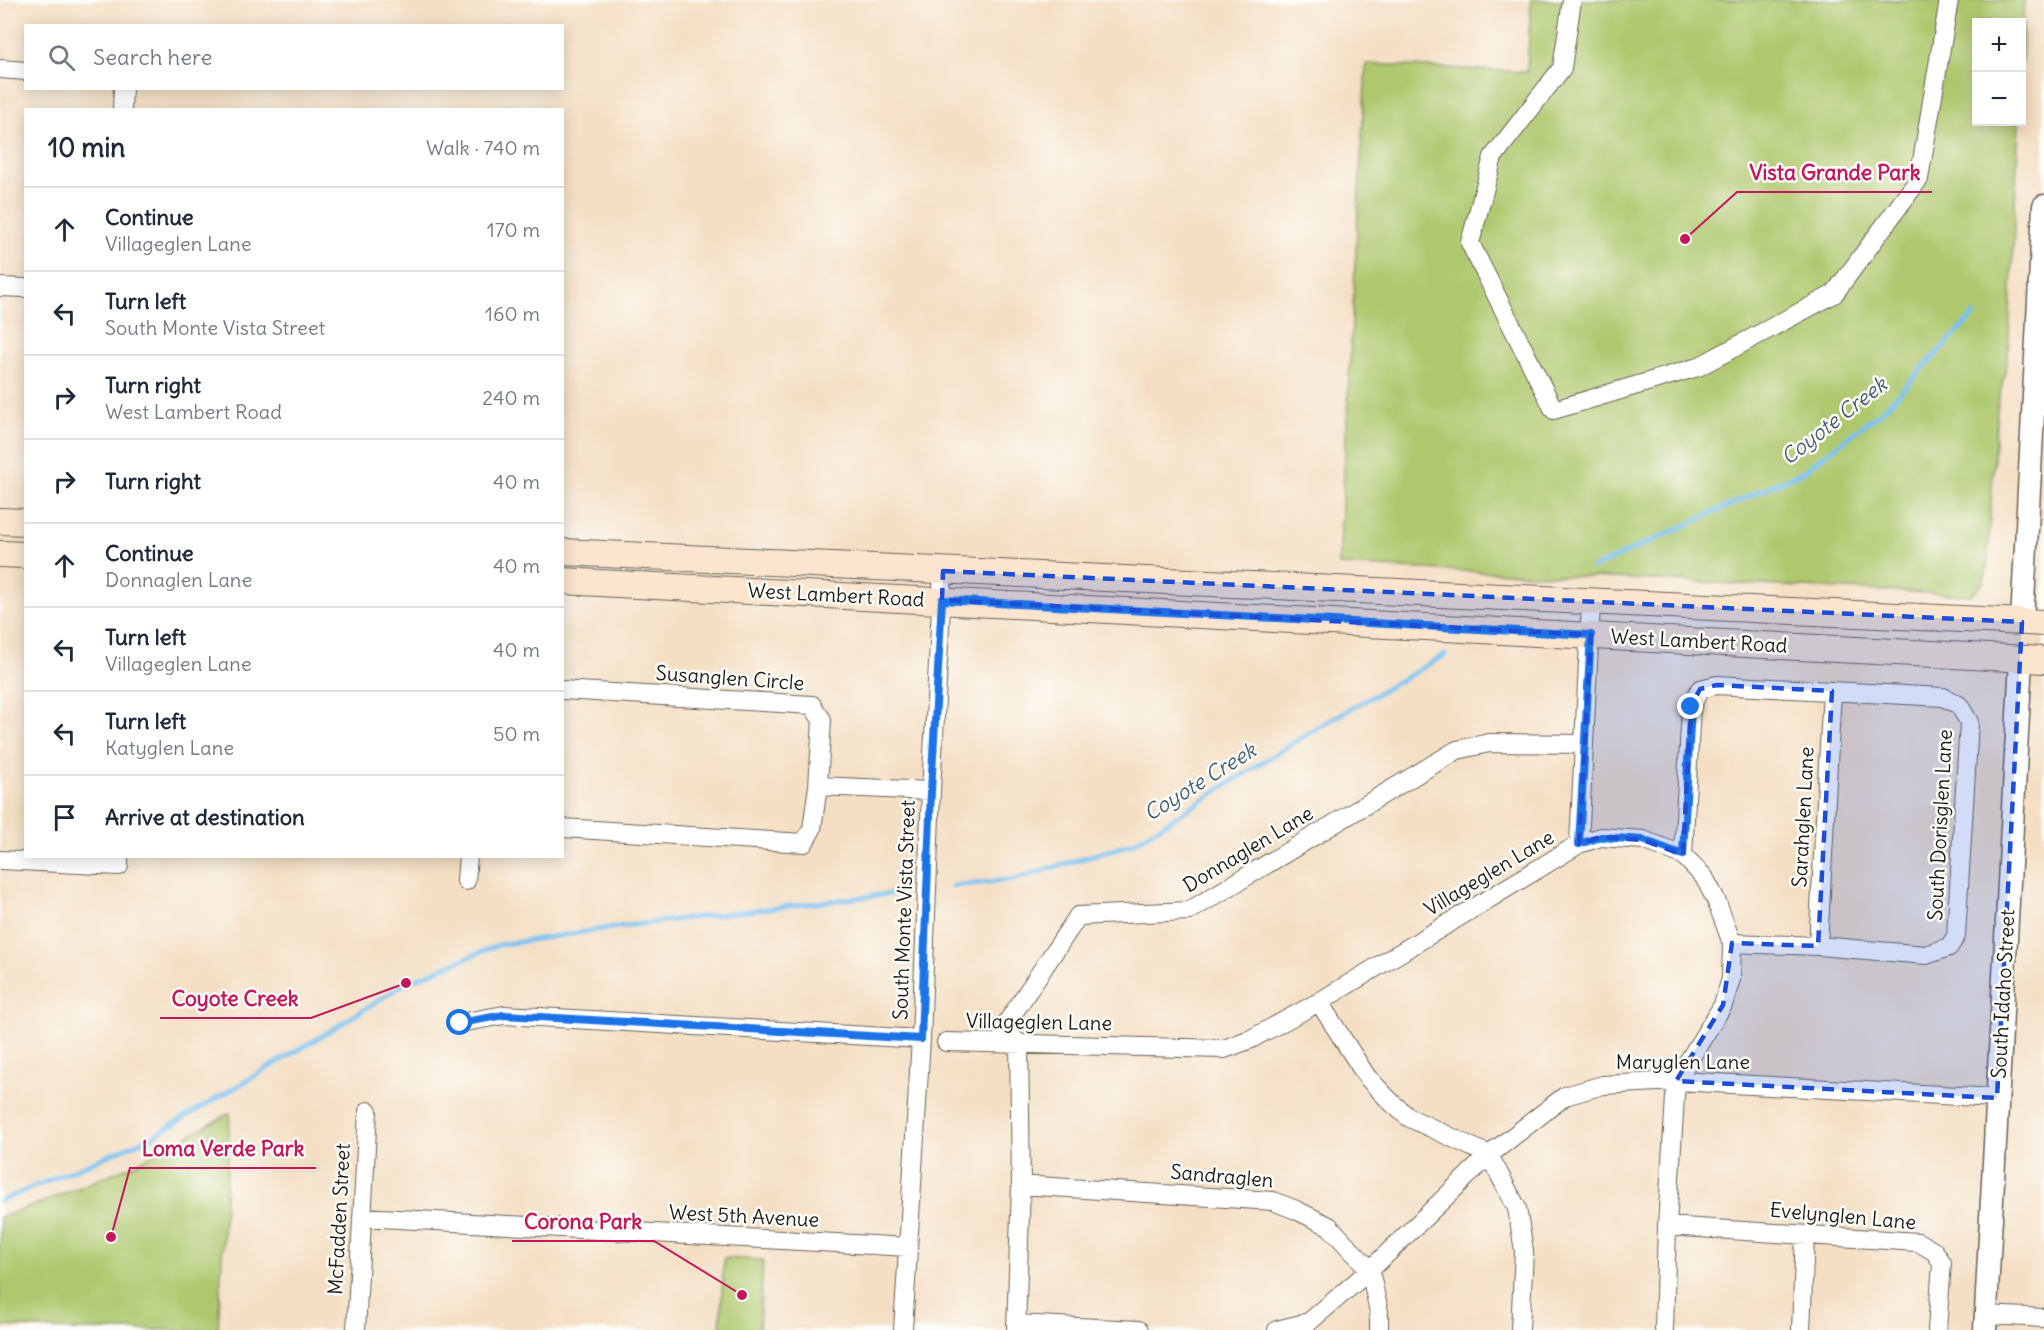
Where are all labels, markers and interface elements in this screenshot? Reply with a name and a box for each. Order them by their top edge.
map controls [1972,18,2026,126]
button: + [1972,18,2026,72]
search box [24,24,564,90]
icon: search [45,41,78,74]
text: Search here [93,43,212,71]
button: − [1972,72,2026,126]
text: 10 min [48,131,125,164]
text: Walk · 740 m [426,135,540,160]
callout: Vista Grande Park [1737,153,1932,192]
text: Vista Grande Park [1749,159,1921,186]
text: Continue [105,203,194,231]
icon: ahead [48,213,81,246]
text: 170 m [487,217,540,242]
text: Villageglen Lane [105,231,252,256]
text: Turn left [105,287,186,315]
icon: left [48,297,81,330]
text: 160 m [485,301,540,326]
text: South Monte Vista Street [105,315,325,340]
water label: Coyote Creek [1775,370,1893,470]
text: Turn right [105,371,201,399]
icon: right [48,381,81,414]
text: 240 m [482,385,540,410]
text: West Lambert Road [105,399,282,424]
icon: right [48,465,81,498]
text: Turn right [105,467,201,495]
text: 40 m [493,469,540,494]
text: Continue [105,539,194,567]
icon: ahead [48,549,81,582]
text: 40 m [493,553,540,578]
text: Donnaglen Lane [105,567,252,592]
street label: West Lambert Road [747,577,925,612]
text: Turn left [105,623,186,651]
street label: West Lambert Road [1610,623,1788,658]
icon: left [48,633,81,666]
text: 40 m [493,637,540,662]
text: Villageglen Lane [105,651,252,676]
street label: Susanglen Circle [655,660,805,695]
route end [1677,693,1703,719]
text: Turn left [105,707,186,735]
icon: left [48,717,81,750]
text: 50 m [493,721,540,746]
street label: South Dorisglen Lane [1922,729,1957,921]
text: Katyglen Lane [105,735,234,760]
water label: Coyote Creek [1139,736,1262,827]
street label: Sarahglen Lane [1786,746,1819,888]
street label: South Monte Vista Street [887,799,920,1020]
street label: Donnaglen Lane [1178,800,1317,897]
icon: arrive [48,801,81,834]
text: Arrive at destination [105,803,305,831]
street label: Villageglen Lane [1420,824,1558,921]
street label: South Idaho Street [1986,908,2019,1079]
callout: Coyote Creek [160,979,311,1018]
text: Coyote Creek [171,985,299,1012]
street label: Villageglen Lane [966,1008,1112,1035]
route start [446,1009,472,1035]
street label: Maryglen Lane [1616,1049,1750,1074]
callout: Loma Verde Park [130,1129,316,1168]
text: Loma Verde Park [142,1135,304,1162]
street label: McFadden Street [322,1142,355,1295]
street label: Sandraglen [1170,1159,1275,1192]
street label: Evelynglen Lane [1769,1197,1917,1234]
street label: West 5th Avenue [668,1199,820,1232]
callout: Corona Park [512,1202,654,1241]
text: Corona Park [524,1208,642,1235]

